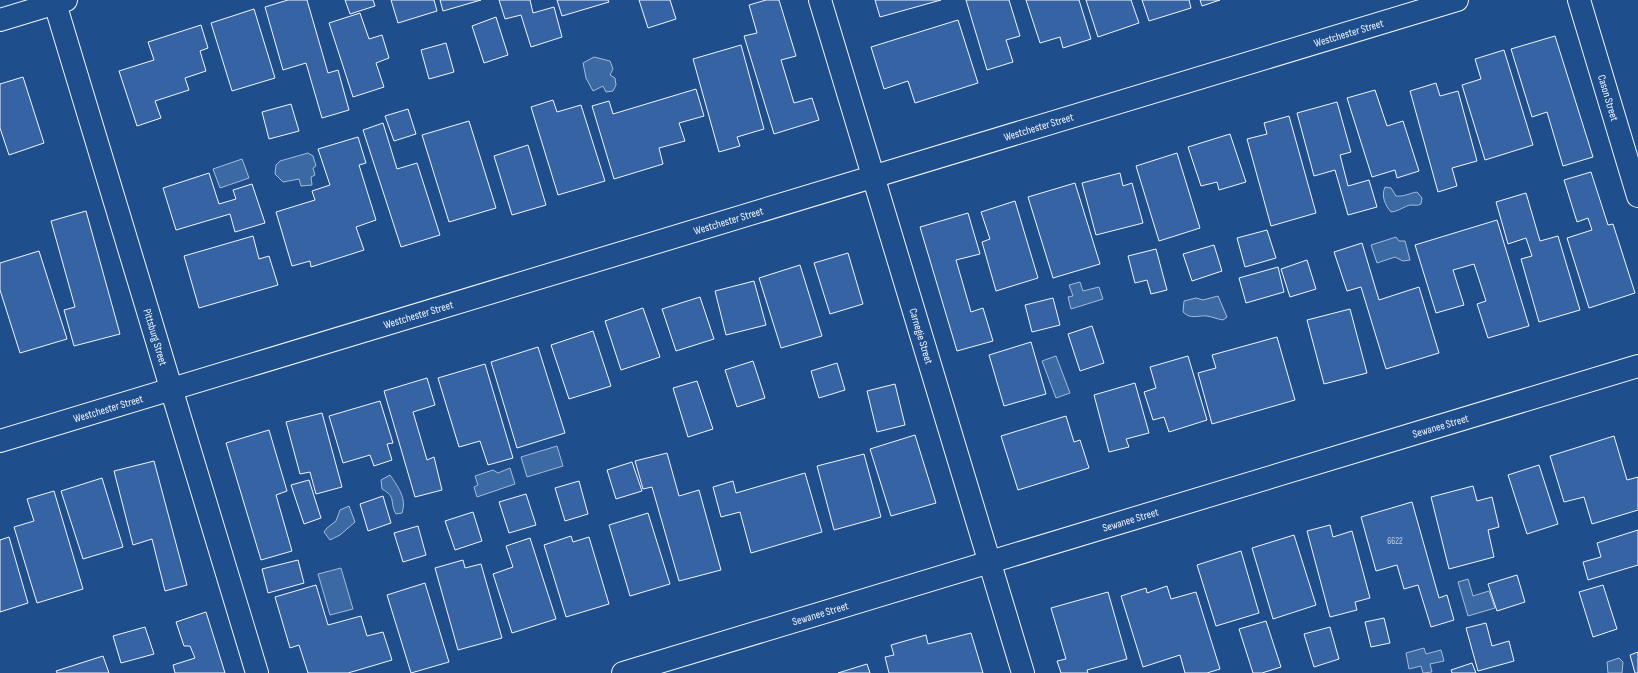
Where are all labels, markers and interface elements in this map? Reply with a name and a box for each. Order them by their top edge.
street label: Westchester Street [1312,16,1386,50]
street label: Cason Street [1595,73,1621,123]
street label: Westchester Street [1002,110,1076,144]
street label: Westchester Street [692,204,765,238]
street label: Westchester Street [382,298,455,332]
street label: Pittsburg Street [140,307,170,368]
street label: Carnegie Street [906,307,936,366]
street label: Westchester Street [72,392,145,425]
street label: Sewanee Street [1411,411,1471,441]
street label: Sewanee Street [1101,505,1161,535]
house number: 6622 [1387,536,1403,547]
street label: Sewanee Street [791,599,851,628]

